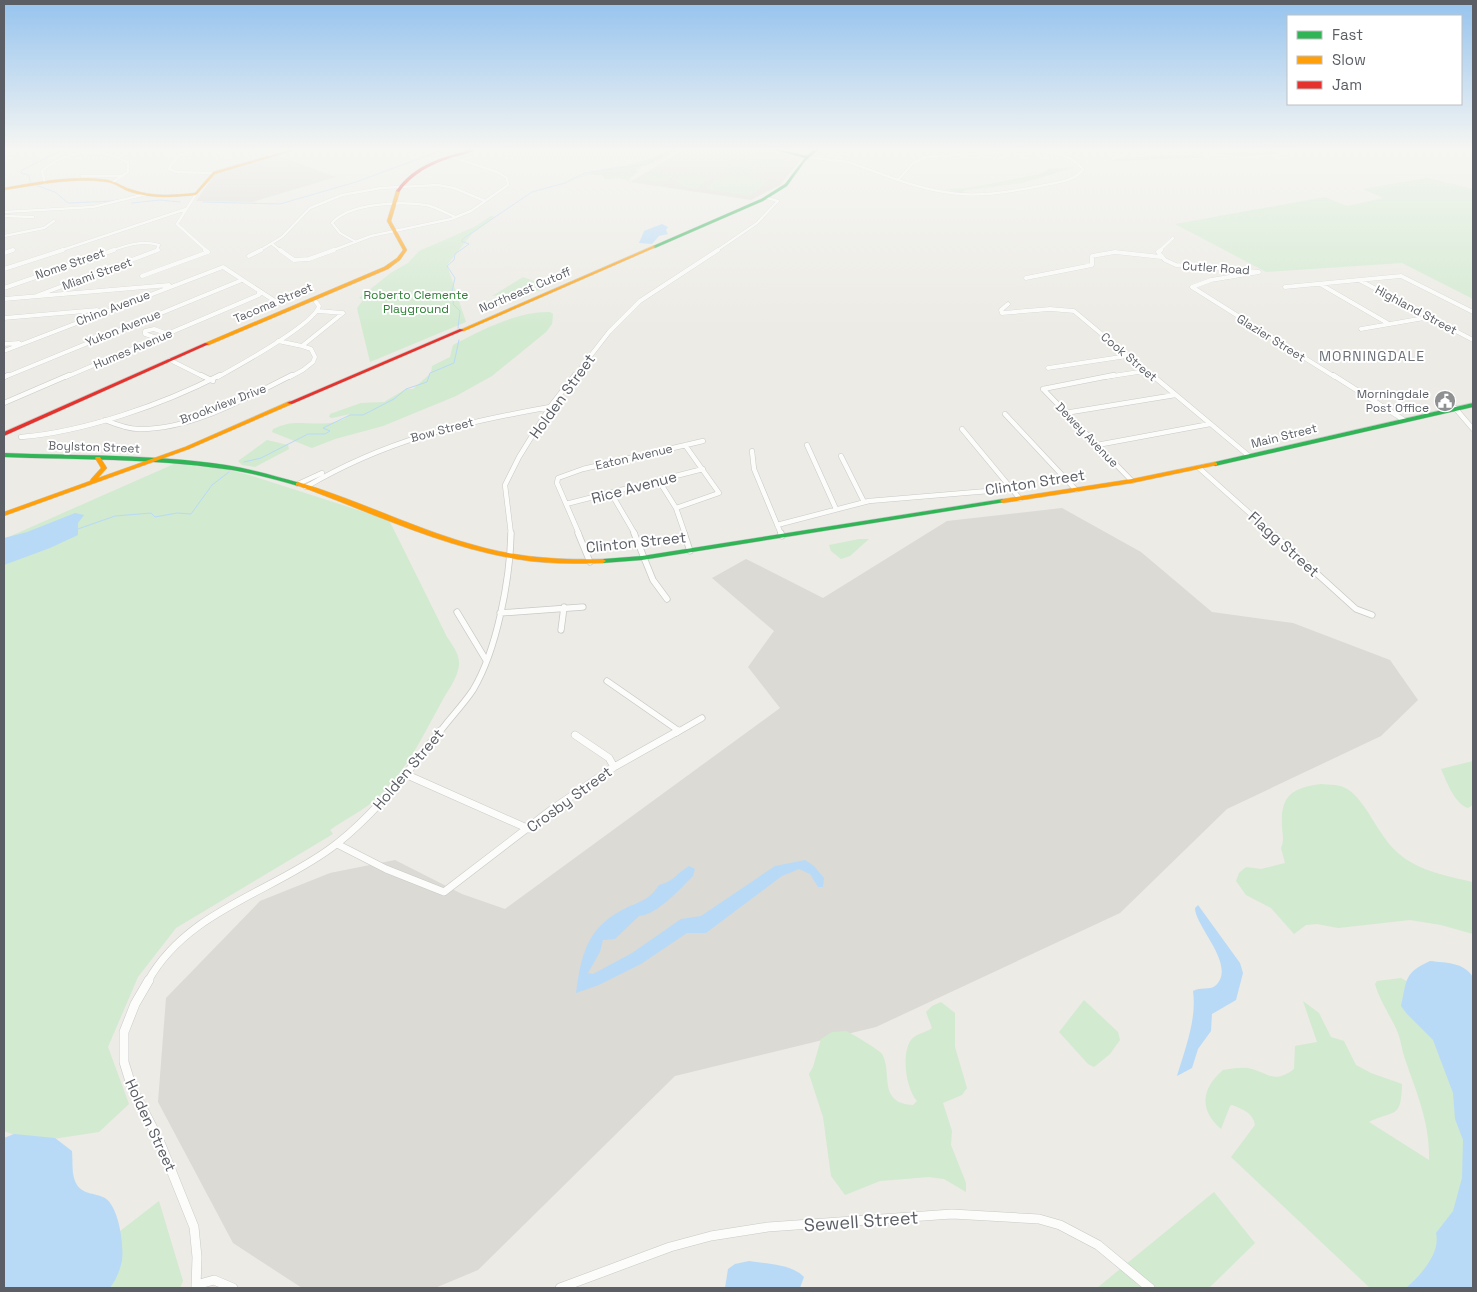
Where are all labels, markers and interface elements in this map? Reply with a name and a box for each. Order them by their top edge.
legend [1287,15,1462,105]
text: Fast [1332,25,1363,44]
text: Slow [1332,50,1366,69]
text: Jam [1332,75,1362,94]
street label: Nome Street [33,245,107,283]
street label: Miami Street [60,254,134,294]
street label: Cutler Road [1182,258,1250,278]
street label: Northeast Cutoff [477,263,573,317]
street label: Tacoma Street [231,279,315,327]
street label: Highland Street [1372,282,1460,338]
street label: Chino Avenue [74,287,152,329]
park label: Roberto Clemente Playground [364,287,468,317]
street label: Yukon Avenue [83,306,163,350]
street label: Glazier Street [1234,310,1308,366]
street label: Humes Avenue [91,325,175,373]
street label: Cook Street [1098,329,1160,385]
district label: MORNINGDALE [1319,347,1425,365]
street label: Holden Street [525,350,599,442]
street label: Brookview Drive [177,380,269,428]
place label: Morningdale Post Office [1357,386,1429,416]
public building icon: Morningdale Post Office [1433,389,1457,413]
street label: Dewey Avenue [1052,399,1122,471]
street label: Bow Street [409,414,475,446]
street label: Main Street [1249,420,1319,452]
street label: Boylston Street [48,437,140,457]
street label: Eaton Avenue [594,440,674,474]
street label: Clinton Street [984,465,1086,499]
street label: Rice Avenue [589,466,679,508]
street label: Flagg Street [1245,507,1324,581]
street label: Clinton Street [585,527,687,557]
street label: Holden Street [369,724,448,813]
street label: Crosby Street [523,762,615,836]
street label: Holden Street [121,1076,181,1175]
street label: Sewell Street [803,1206,919,1236]

